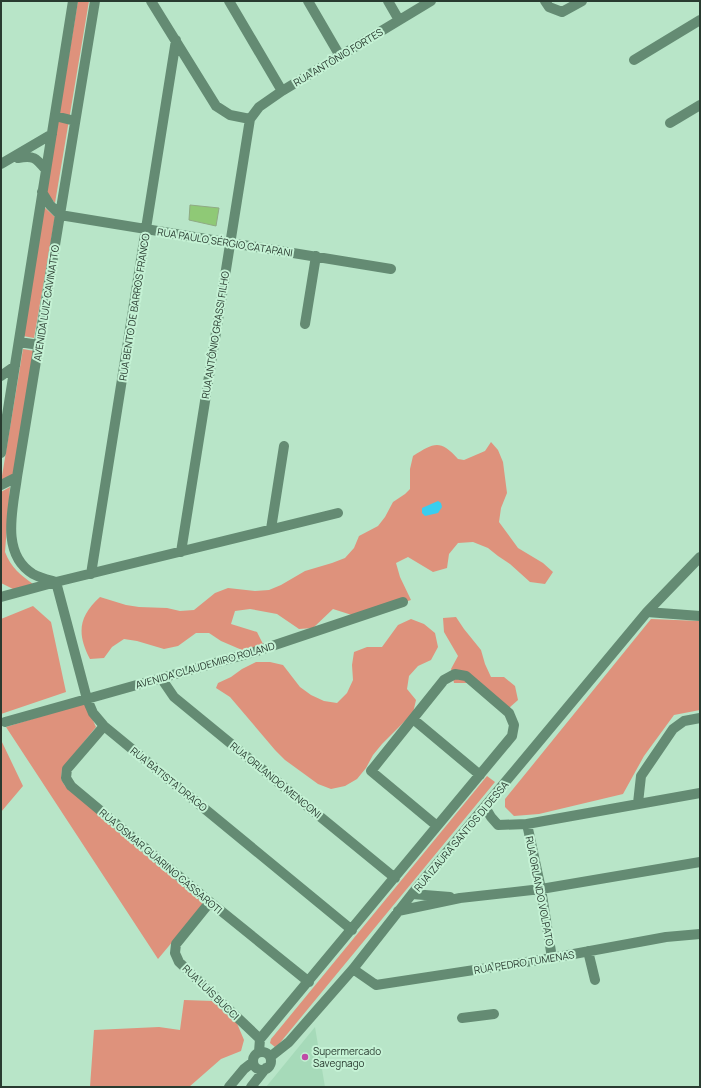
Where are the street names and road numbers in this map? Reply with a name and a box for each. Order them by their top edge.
street label: RUA ANTÔNIO FORTES [291,25,385,89]
street label: RUA PAULO SÉRGIO CATAPANI [156,224,294,260]
street label: RUA BENTO DE BARROS FRANCO [115,232,153,382]
street label: AVENIDA LUIZ CAVINATTO [30,244,62,362]
street label: RUA ANTÔNIO GRASSI FILHO [198,270,232,400]
street label: AVENIDA CLAUDEMIRO ROLAND [134,638,276,692]
street label: RUA ORLANDO MENCONI [227,739,325,821]
street label: RUA BATISTA DRAGO [128,744,210,814]
street label: RUA IZAURA SANTOS DI DESSA [411,777,512,894]
street label: RUA OSMAR GUARINO CASSAROTI [97,805,225,917]
street label: RUA ORLANDO VOLPATO [522,835,558,947]
street label: RUA PEDRO TUMENAS [473,947,575,977]
street label: RUA LUÍS BUCCI [180,961,242,1023]

